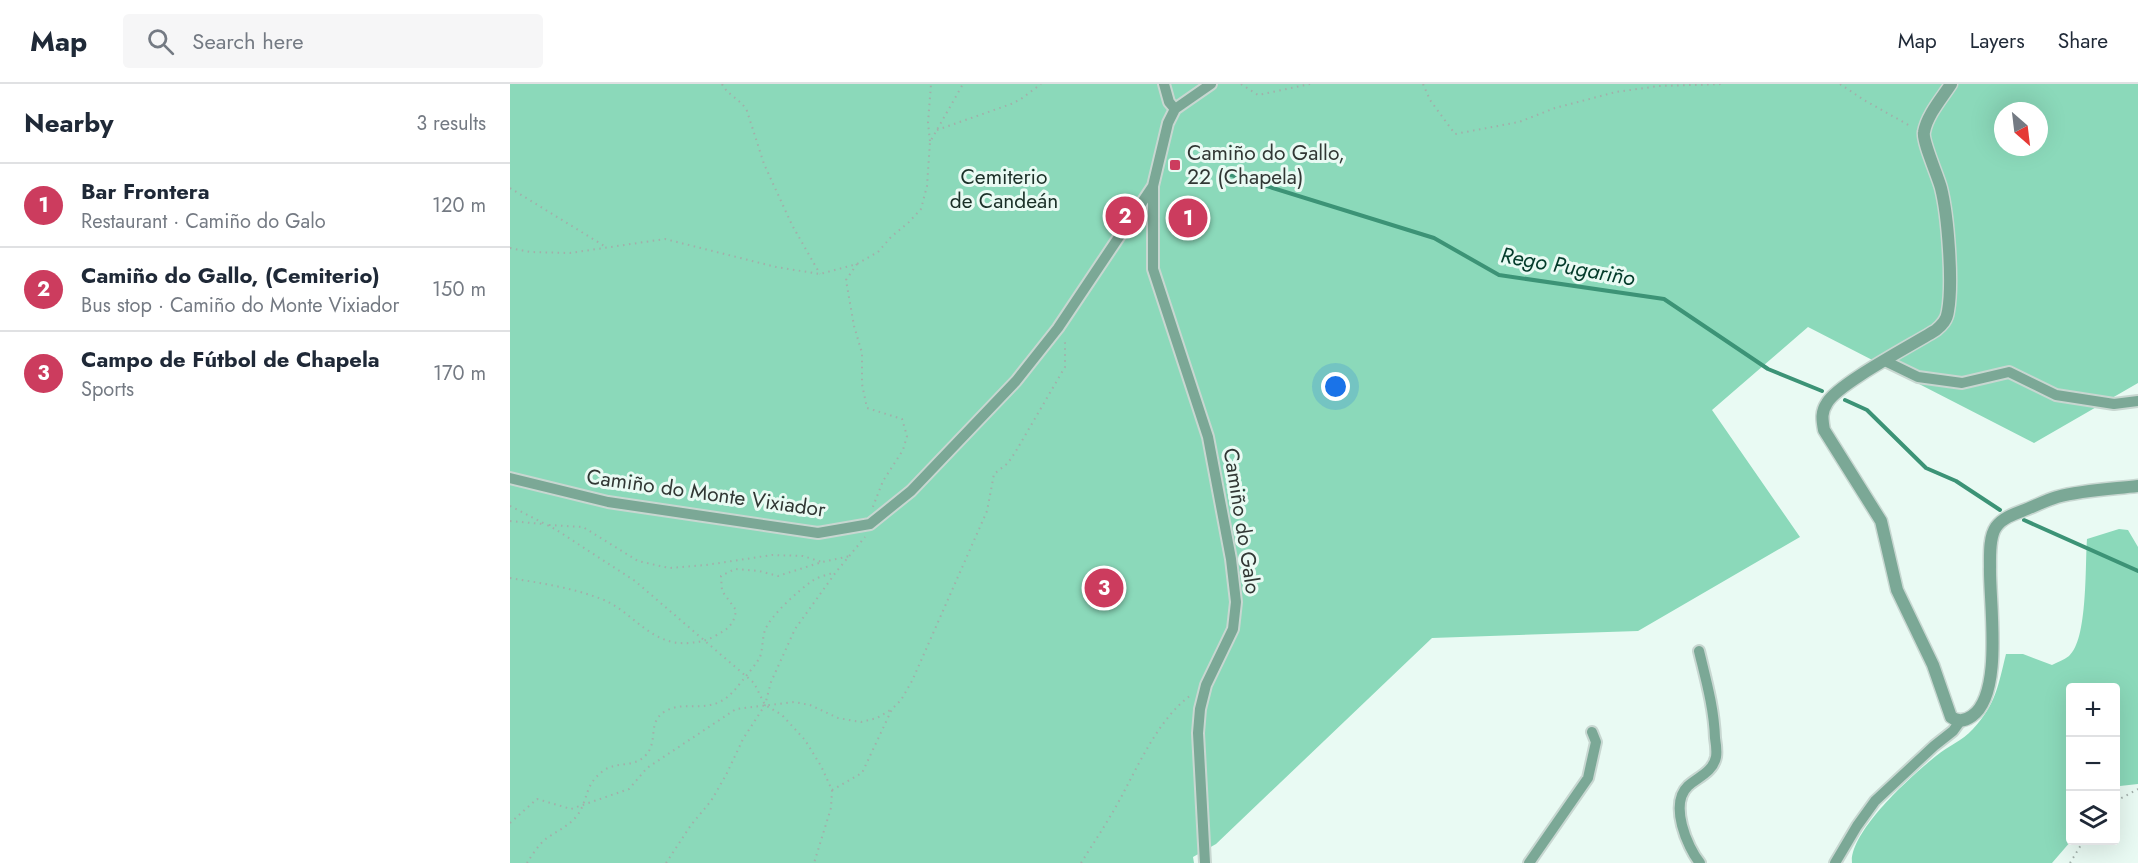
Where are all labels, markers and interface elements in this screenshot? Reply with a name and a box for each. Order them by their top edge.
search box [123,14,543,68]
text: Map [30,21,87,62]
icon: search [144,25,177,58]
text: Search here [192,25,304,57]
text: Map [1898,26,1937,56]
text: Layers [1970,26,2025,56]
text: Share [2058,26,2108,56]
north arrow [1994,102,2048,156]
text: Nearby [24,104,113,142]
text: 3 results [416,109,486,138]
place label: Camiño do Gallo, 22 (Chapela) [1187,138,1345,192]
marker: Camiño do Gallo, 22 (Chapela) [1168,158,1182,172]
park label: Cemiterio de Candeán [950,162,1058,216]
text: Bar Frontera [81,175,210,207]
text: 1 [38,191,49,220]
text: 120 m [432,191,486,220]
pin: 2 [1106,194,1144,238]
pin: 1 [1168,196,1208,240]
text: Restaurant · Camiño do Galo [81,207,326,236]
water label: Rego Pugariño [1498,238,1638,294]
text: Camiño do Gallo, (Cemiterio) [81,259,380,291]
text: 2 [37,275,50,304]
text: 150 m [432,275,486,304]
text: Bus stop · Camiño do Monte Vixiador [81,291,399,320]
text: Campo de Fútbol de Chapela [81,343,380,375]
text: 3 [37,359,50,388]
text: 170 m [433,359,486,388]
your location [1321,372,1350,401]
text: Sports [81,375,134,404]
street label: Camiño do Galo [1216,446,1268,596]
street label: Camiño do Monte Vixiador [585,461,828,525]
pin: 3 [1084,566,1124,610]
map controls [2066,683,2120,845]
button: + [2066,683,2120,737]
button: − [2066,737,2120,791]
button: layers [2066,791,2120,845]

